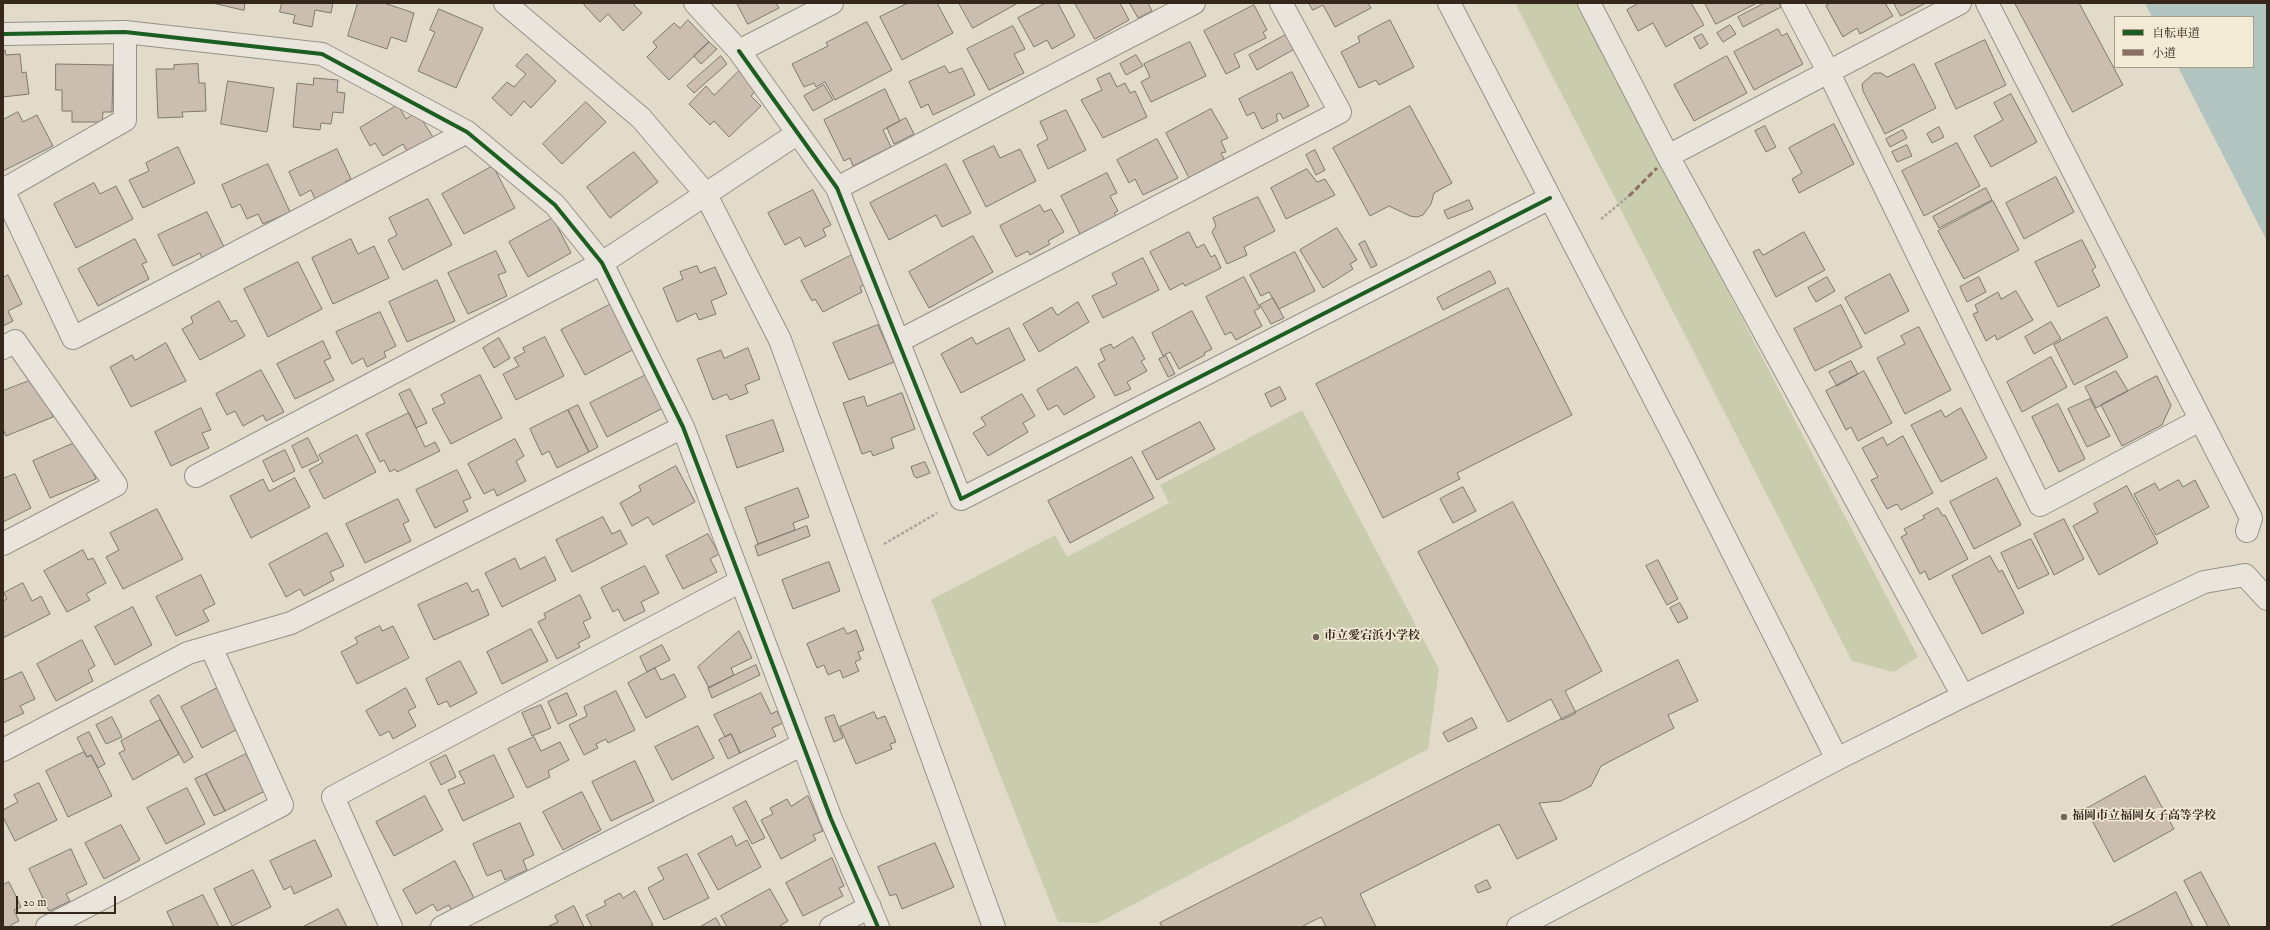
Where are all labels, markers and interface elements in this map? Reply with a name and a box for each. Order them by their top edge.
legend [2114,16,2254,68]
text: 自転車道 [2152,26,2200,41]
text: 小道 [2152,46,2176,61]
place label: 市立愛宕浜小学校 [1324,630,1420,644]
marker: 市立愛宕浜小学校 [1311,632,1321,642]
place label: 福岡市立福岡女子高等学校 [2072,810,2216,824]
marker: 福岡市立福岡女子高等学校 [2059,812,2069,822]
scale bar [18,888,118,914]
text: 20 m [23,895,46,910]

